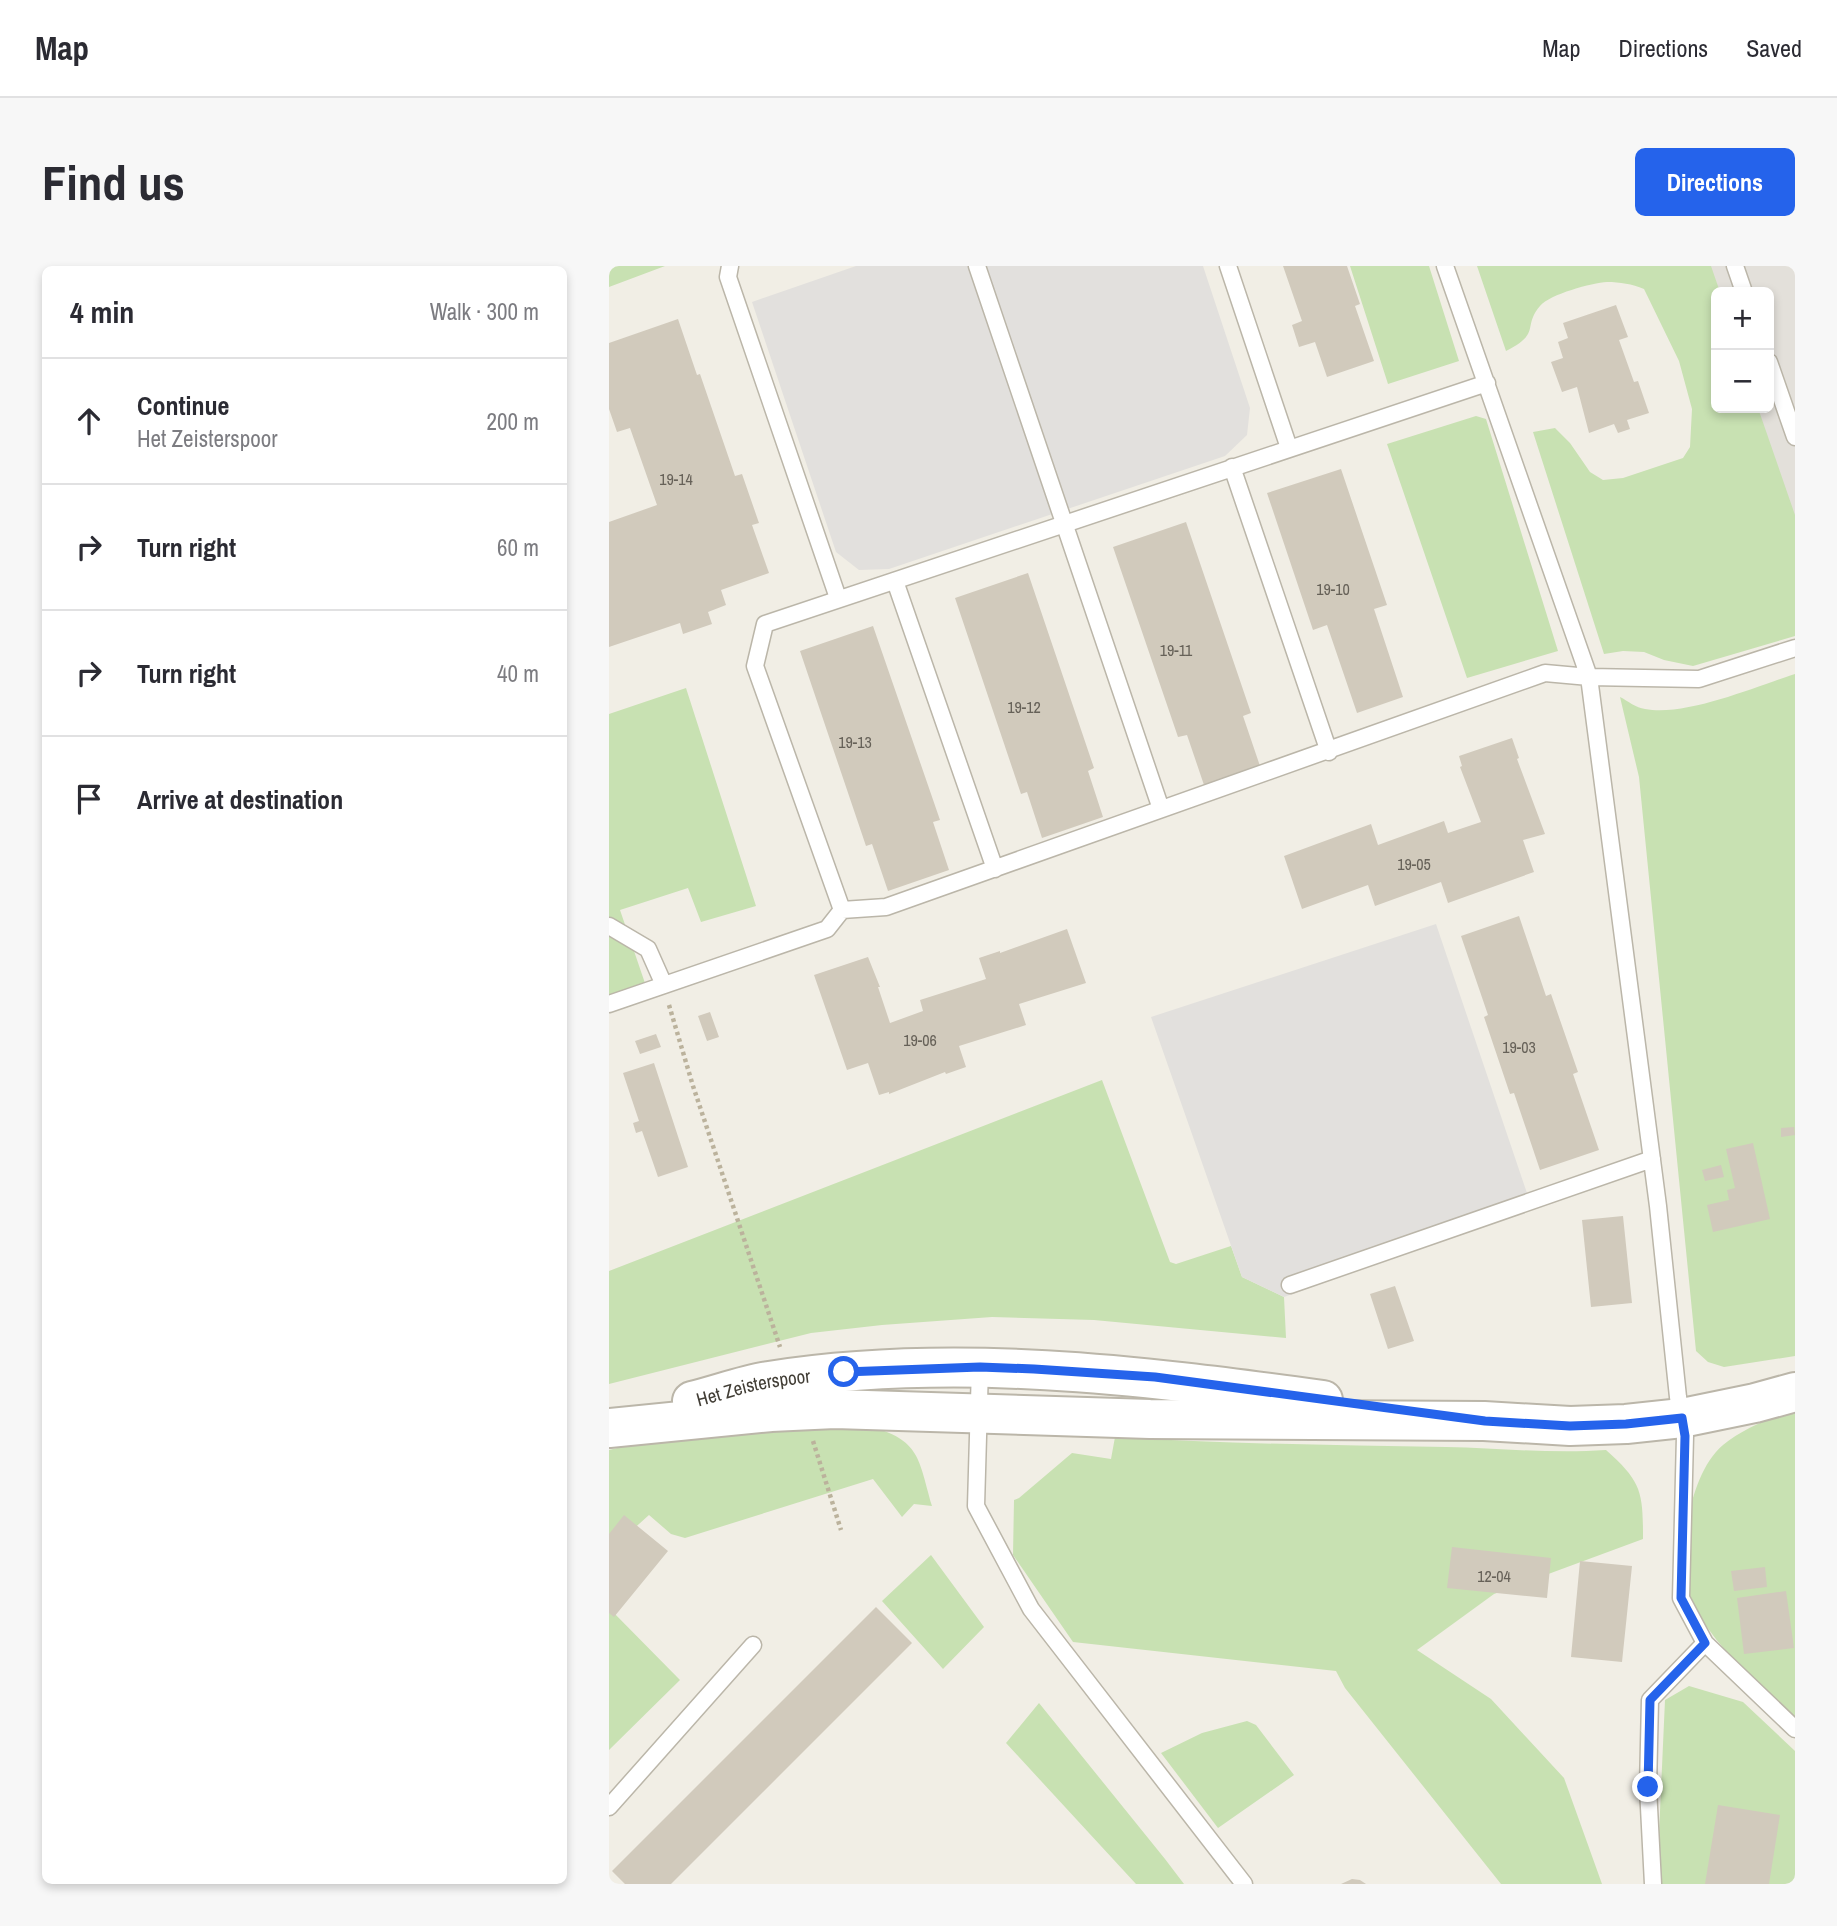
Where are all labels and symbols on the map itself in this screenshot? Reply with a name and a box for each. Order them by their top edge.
house number: 19-14 [659,468,693,490]
house number: 19-10 [1316,578,1350,600]
house number: 19-11 [1160,639,1193,661]
house number: 19-12 [1007,696,1041,718]
house number: 19-13 [838,731,872,753]
house number: 19-05 [1397,853,1431,875]
house number: 19-06 [903,1029,937,1051]
house number: 19-03 [1502,1036,1536,1058]
route start [828,1356,859,1387]
street label: Het Zeisterspoor [693,1362,812,1412]
house number: 12-04 [1477,1565,1511,1587]
route end [1632,1771,1663,1802]

